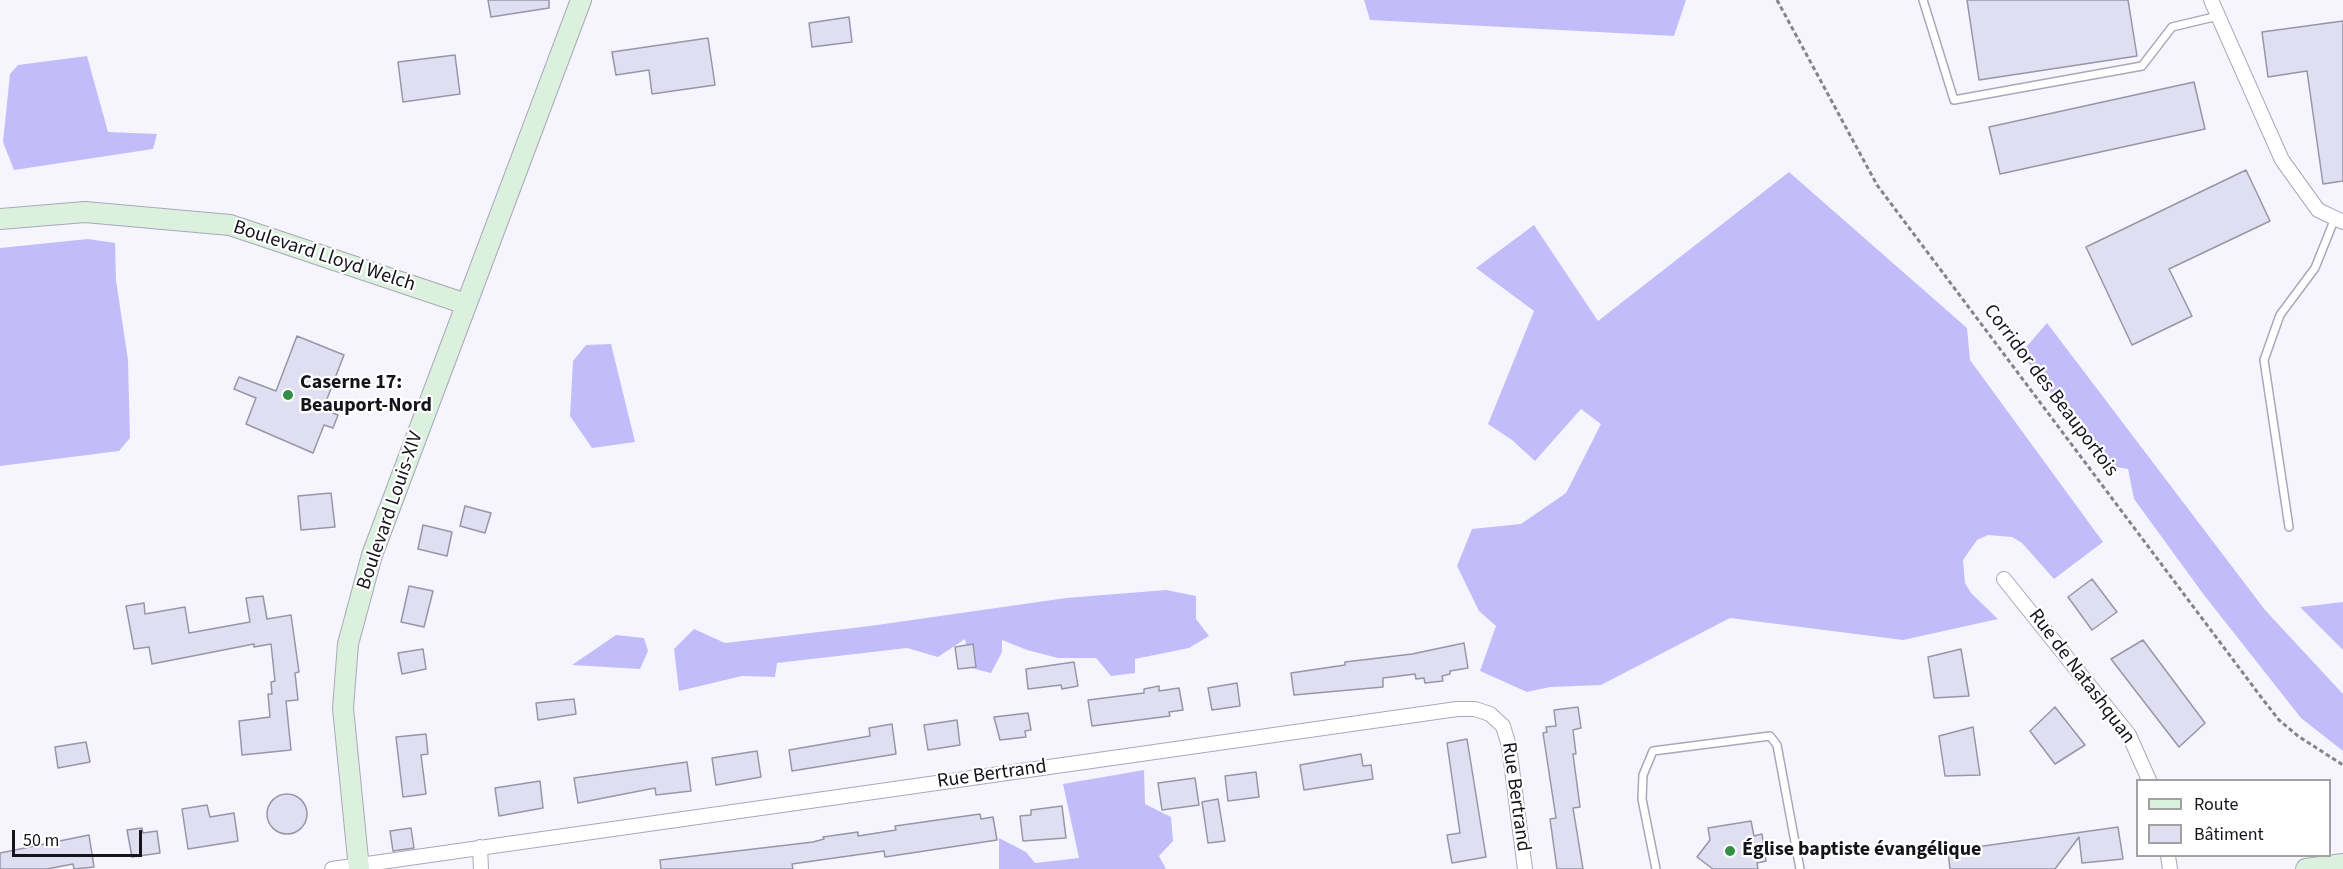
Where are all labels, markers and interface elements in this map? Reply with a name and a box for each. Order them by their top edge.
street label: Boulevard Lloyd Welch [230,216,418,298]
street label: Corridor des Beauportois [1977,300,2123,482]
place label: Caserne 17: Beauport-Nord [300,372,432,419]
marker: Caserne 17: Beauport-Nord [281,388,295,402]
street label: Boulevard Louis-XIV [353,429,429,593]
street label: Rue de Natashquan [2022,605,2140,749]
street label: Rue Bertrand [1495,741,1535,853]
street label: Rue Bertrand [936,755,1048,795]
legend [2136,779,2331,857]
text: Route [2194,792,2238,817]
scale bar [15,818,146,856]
text: Bâtiment [2194,822,2264,847]
text: 50 m [23,828,59,853]
place label: Église baptiste évangélique [1742,839,1981,863]
marker: Église baptiste évangélique [1723,844,1737,858]

